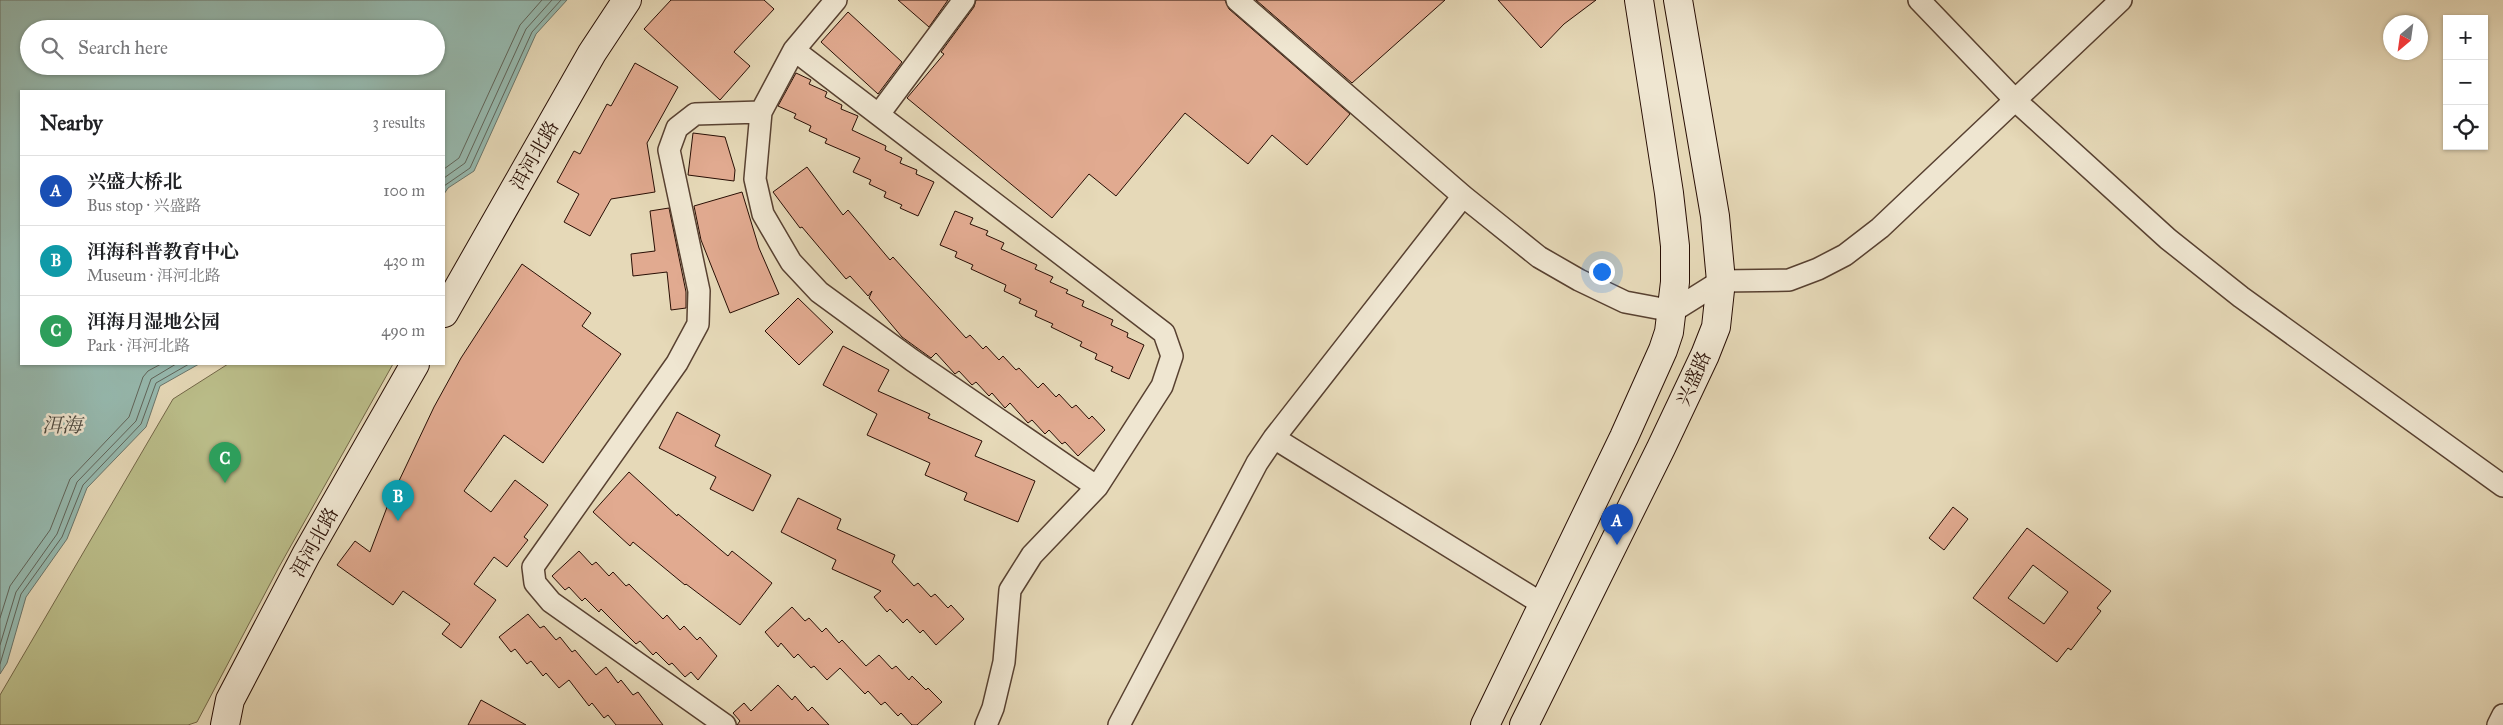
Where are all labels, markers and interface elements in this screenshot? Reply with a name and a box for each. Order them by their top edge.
north arrow [2383,15,2428,60]
map controls [2443,15,2488,150]
button: + [2443,15,2488,60]
search box [20,20,445,75]
icon: search [38,34,66,62]
text: Search here [78,36,168,59]
button: − [2443,60,2488,105]
button: locate [2443,105,2488,150]
text: Nearby [40,110,103,136]
text: 3 results [372,113,425,132]
street label: 洱河北路 [505,117,563,194]
text: 兴盛大桥北 [87,170,182,193]
text: A [51,181,61,200]
text: 100 m [383,181,425,200]
text: Bus stop · 兴盛路 [87,196,201,215]
text: 洱海科普教育中心 [87,240,239,263]
text: B [51,251,61,270]
text: 430 m [383,251,425,270]
your location [1589,259,1615,285]
text: Museum · 洱河北路 [87,266,221,285]
text: 洱海月湿地公园 [87,310,220,333]
text: C [51,321,61,340]
text: 490 m [381,321,425,340]
text: Park · 洱河北路 [87,336,190,355]
street label: 兴盛路 [1671,347,1716,409]
water label: 洱海 [42,413,85,437]
pin: C [209,442,241,483]
pin: B [382,480,414,521]
street label: 洱河北路 [286,503,343,581]
pin: A [1601,504,1633,545]

